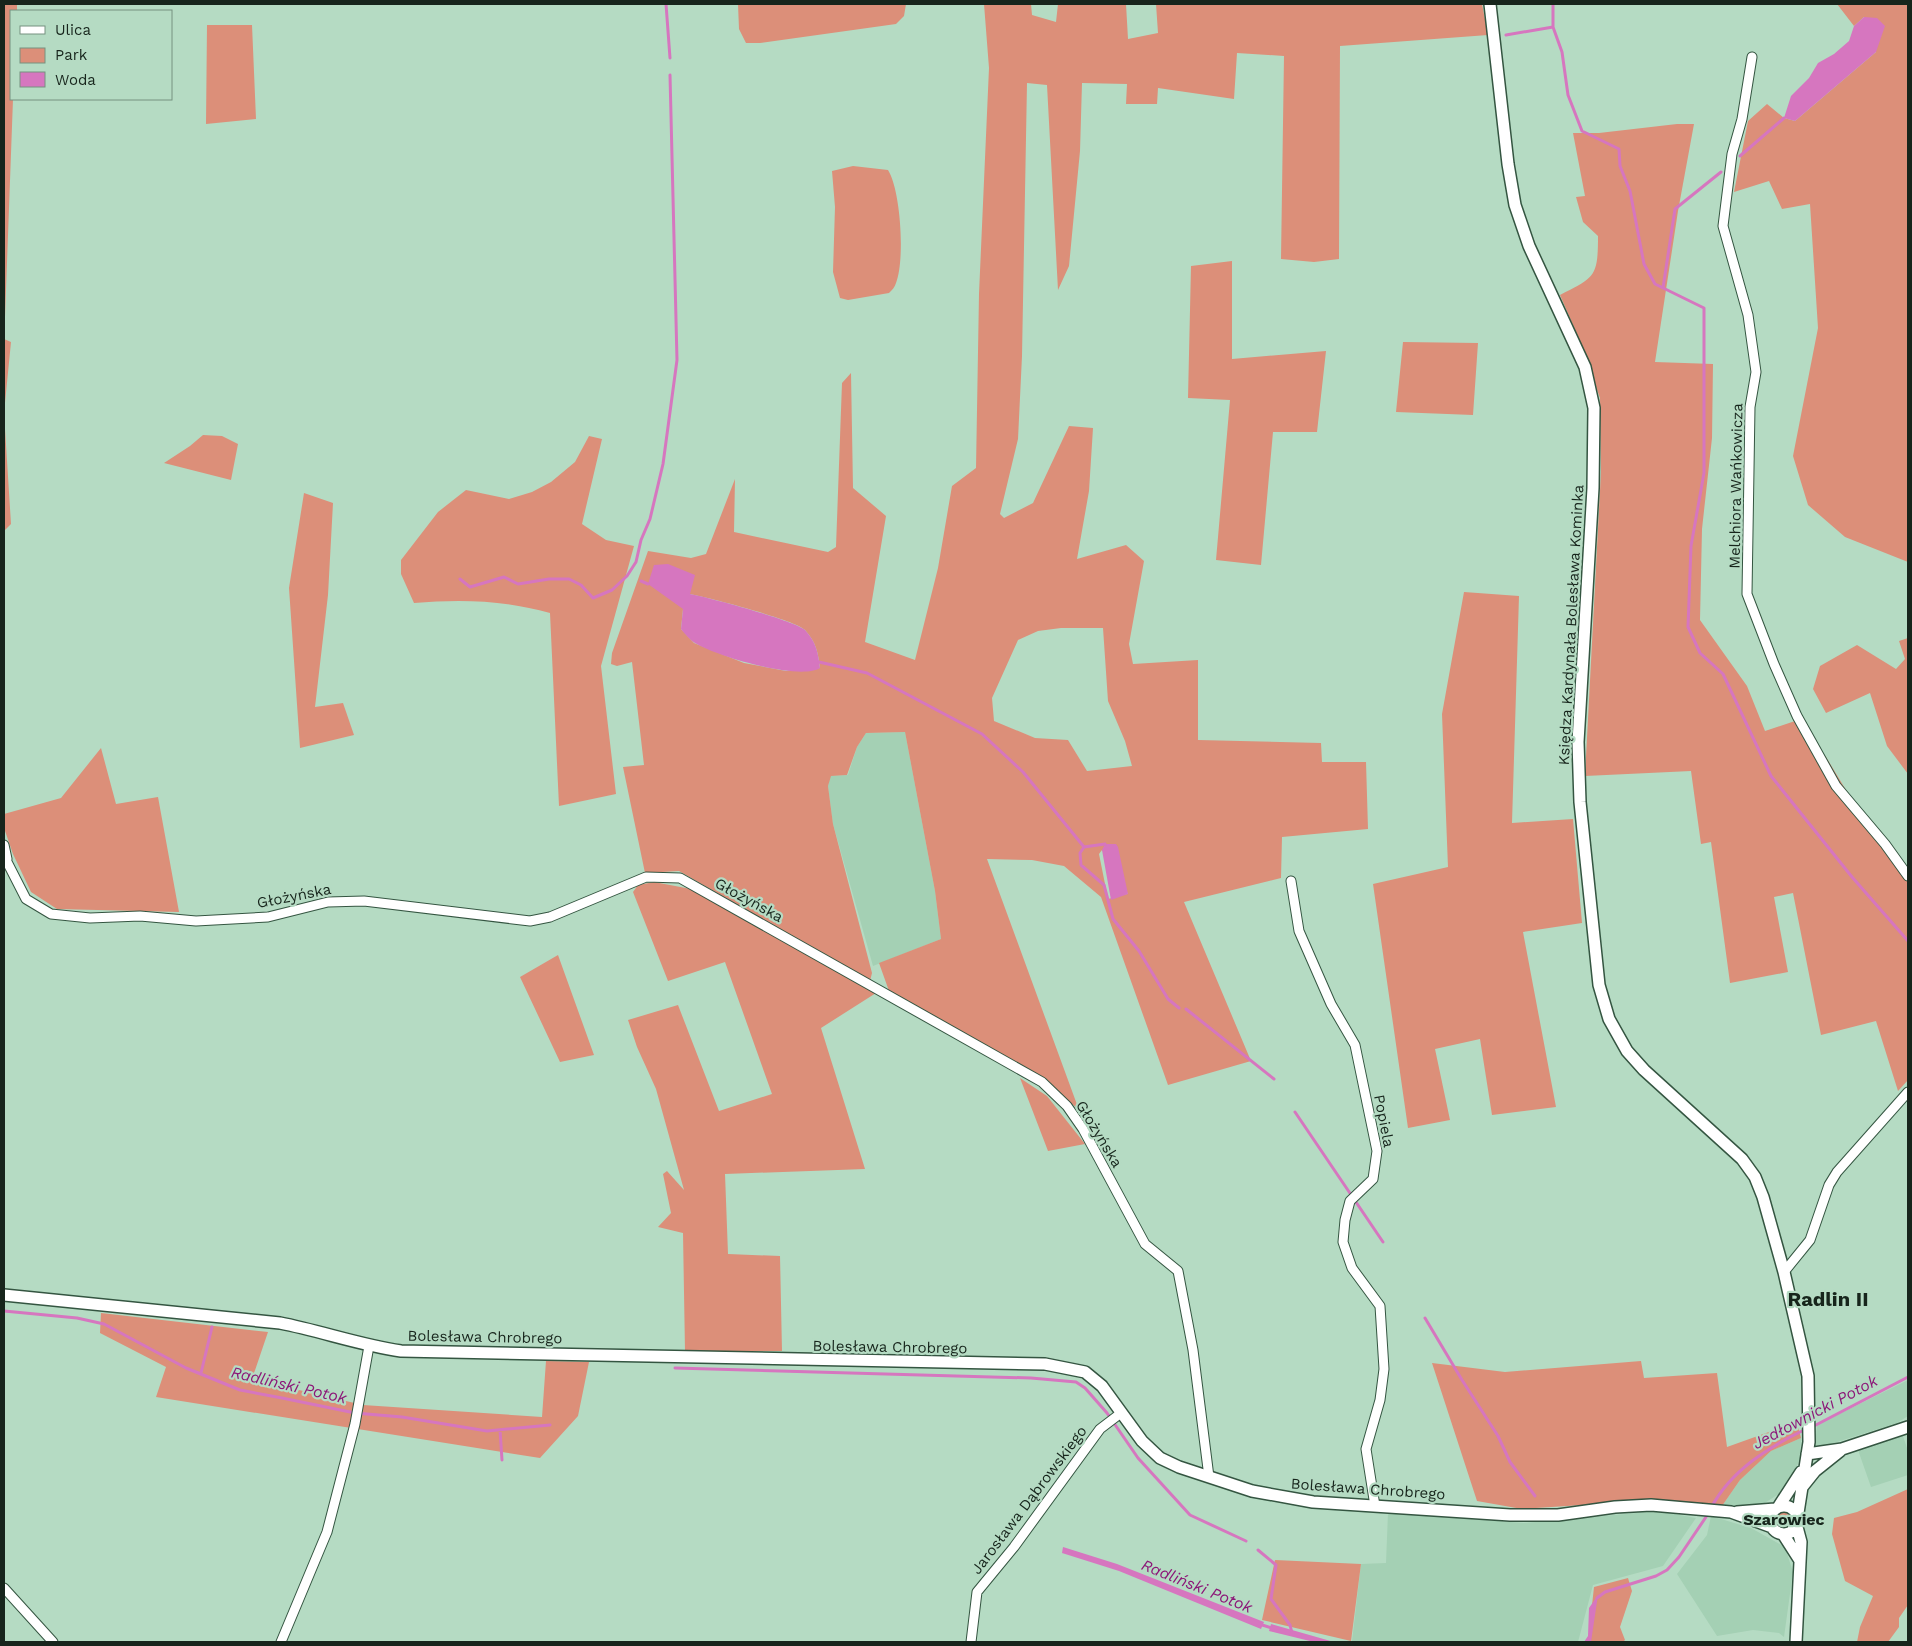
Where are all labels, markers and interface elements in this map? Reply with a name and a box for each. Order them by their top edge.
legend [10,10,172,100]
text: Ulica [55,21,92,39]
text: Park [55,46,88,64]
text: Woda [55,71,96,89]
street label: Melchiora Wańkowicza [1726,403,1746,569]
street label: Księdza Kardynała Bolesława Kominka [1555,484,1587,766]
street label: Głożyńska [712,874,787,926]
street label: Głożyńska [255,880,333,912]
street label: Popiela [1370,1093,1398,1149]
street label: Głożyńska [1072,1097,1126,1171]
district label: Radlin II [1787,1287,1869,1311]
street label: Bolesława Chrobrego [407,1327,563,1347]
street label: Bolesława Chrobrego [812,1337,968,1357]
water label: Radliński Potok [229,1362,350,1408]
water label: Jedłownicki Potok [1749,1370,1882,1453]
street label: Jarosława Dąbrowskiego [967,1422,1091,1578]
street label: Bolesława Chrobrego [1290,1475,1446,1503]
district label: Szarowiec [1743,1510,1825,1529]
water label: Radliński Potok [1139,1555,1256,1617]

